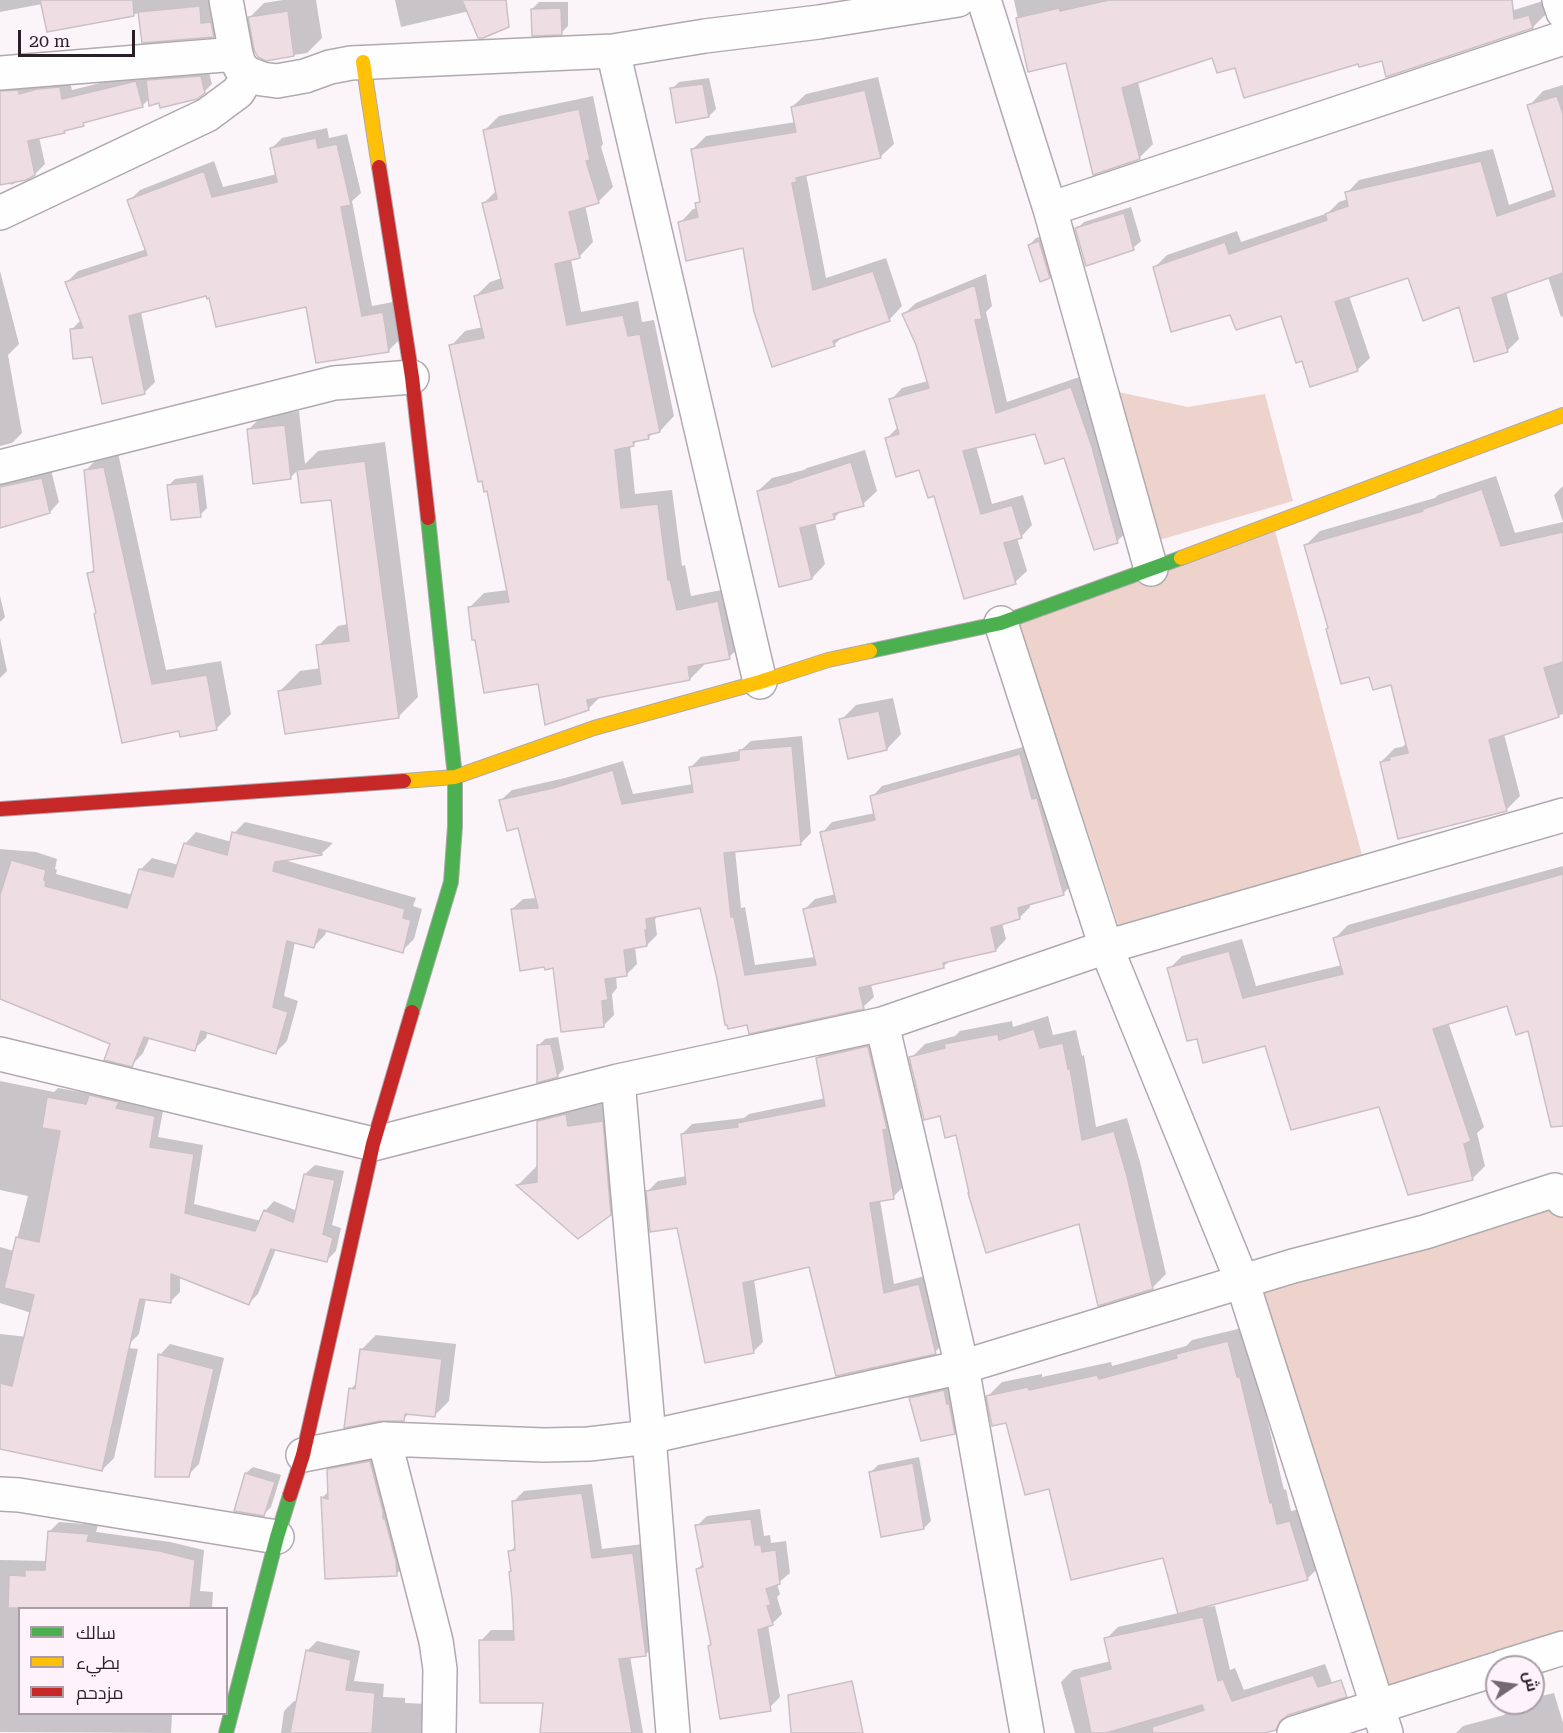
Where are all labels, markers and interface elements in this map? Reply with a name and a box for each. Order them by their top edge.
scale bar [21,18,138,56]
text: 20 m [29,30,70,51]
legend [18,1607,228,1715]
text: سالك [76,1622,116,1643]
text: بطيء [76,1652,120,1673]
north arrow [1485,1655,1545,1715]
text: ش [1520,1669,1543,1693]
text: مزدحم [76,1682,124,1703]

